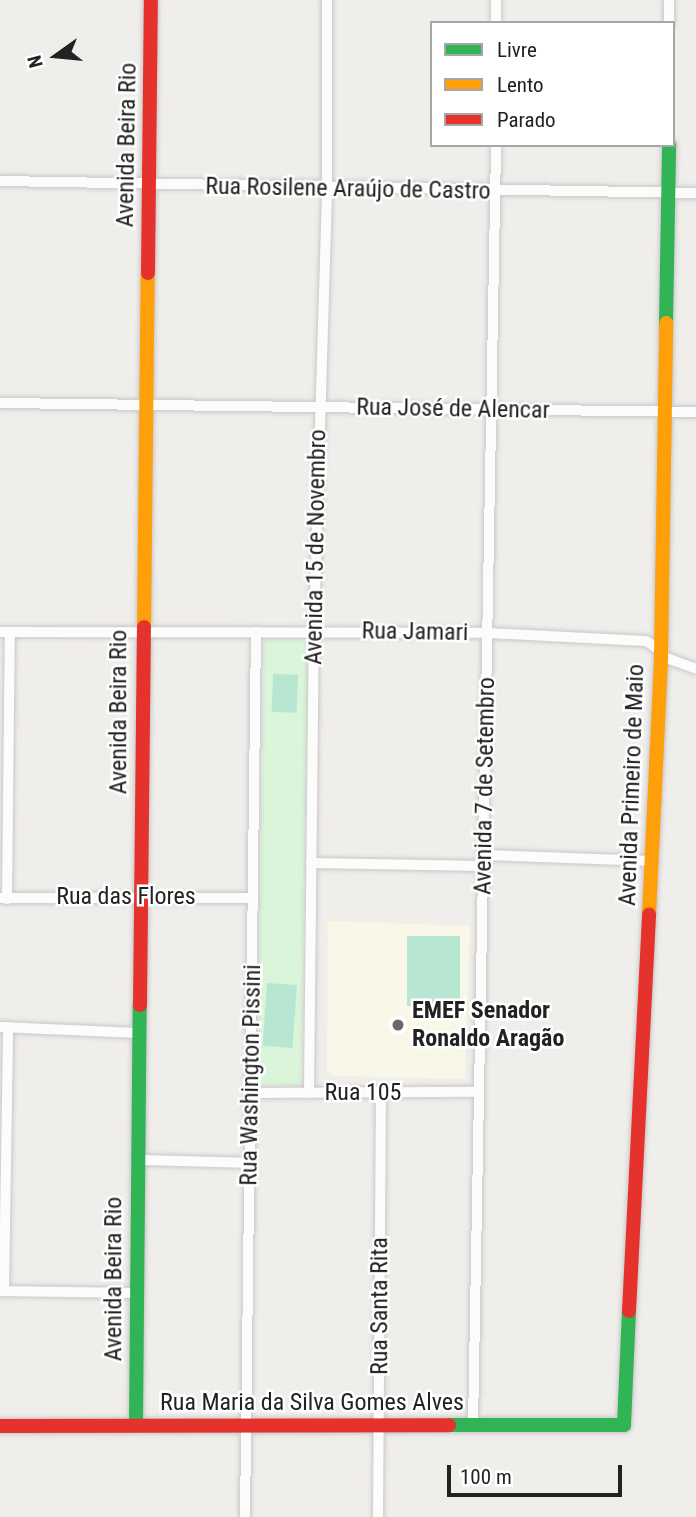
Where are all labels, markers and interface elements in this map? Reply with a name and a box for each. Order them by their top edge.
north arrow [21,21,91,91]
legend [430,21,675,147]
text: Livre [497,38,537,62]
text: N [23,53,48,70]
street label: Avenida Beira Rio [111,62,143,228]
text: Lento [497,73,544,97]
text: Parado [497,108,556,132]
street label: Rua Rosilene Araújo de Castro [205,172,491,206]
street label: Rua José de Alencar [356,393,550,425]
street label: Avenida 15 de Novembro [300,429,332,665]
street label: Rua Jamari [361,617,469,647]
street label: Avenida Beira Rio [105,630,133,794]
street label: Avenida Primeiro de Maio [613,664,651,906]
street label: Avenida 7 de Setembro [469,677,501,895]
street label: Rua das Flores [56,883,196,911]
street label: Rua Washington Pissini [235,964,267,1186]
place label: EMEF Senador Ronaldo Aragão [412,997,564,1053]
marker: EMEF Senador Ronaldo Aragão [390,1017,406,1033]
street label: Rua 105 [325,1079,401,1107]
street label: Avenida Beira Rio [100,1197,128,1361]
street label: Rua Santa Rita [366,1237,394,1375]
street label: Rua Maria da Silva Gomes Alves [160,1389,464,1417]
scale bar [451,1450,626,1494]
text: 100 m [460,1465,512,1489]

